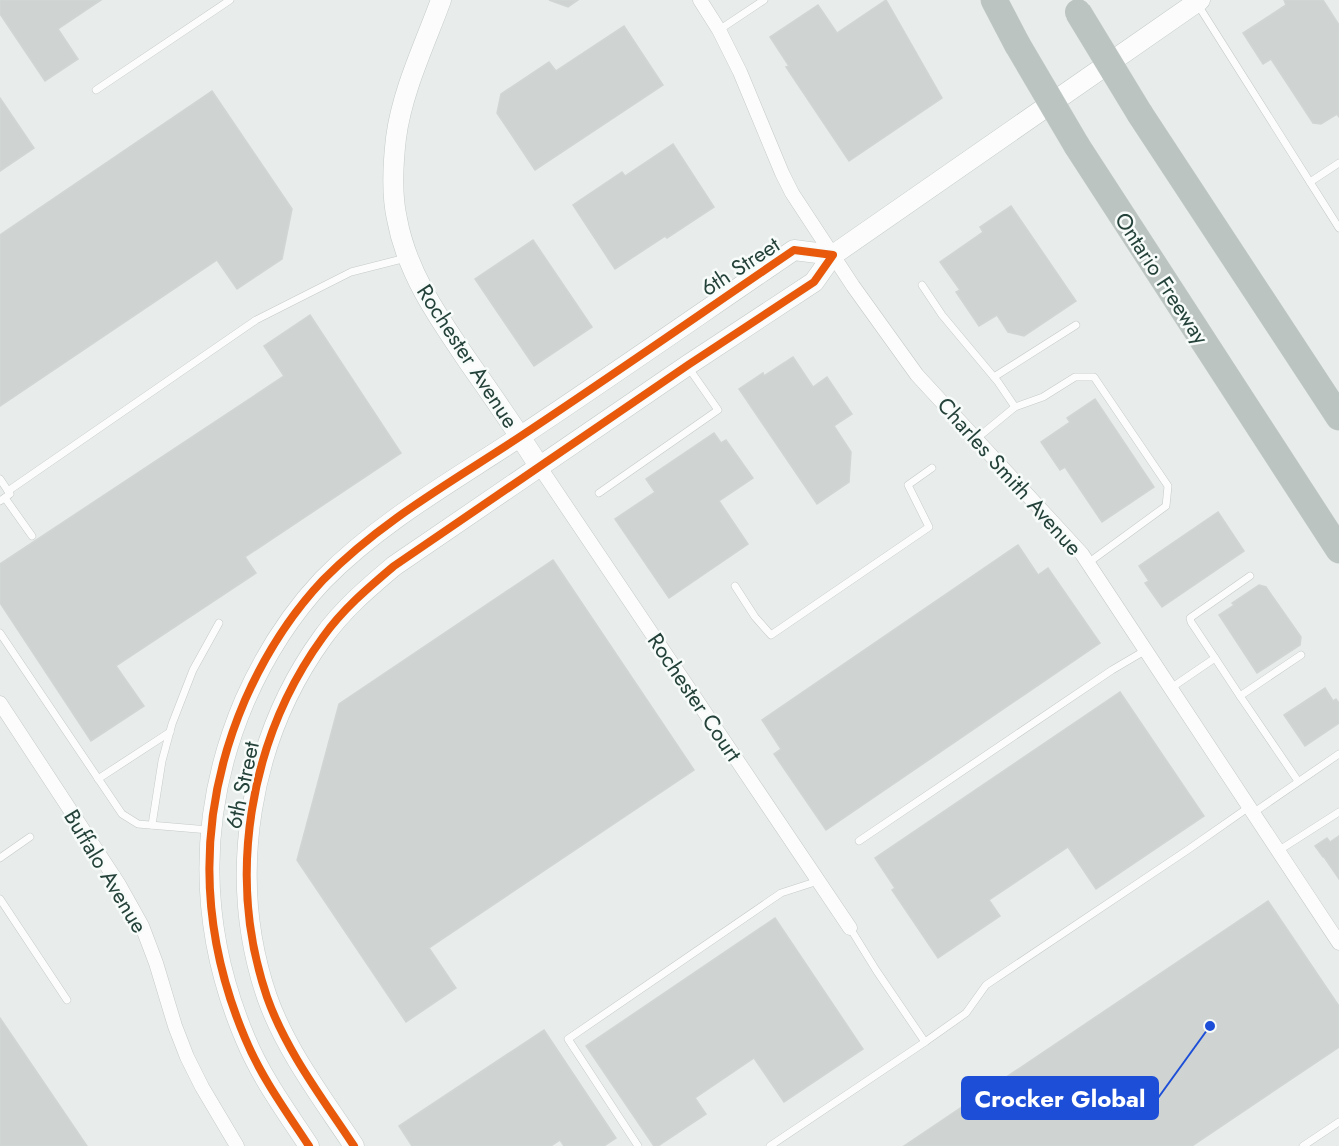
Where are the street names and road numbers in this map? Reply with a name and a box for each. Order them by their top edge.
street label: Ontario Freeway [1107,206,1217,351]
street label: 6th Street [694,228,786,304]
street label: Rochester Avenue [409,278,527,434]
street label: Charles Smith Avenue [930,390,1090,562]
street label: Rochester Court [640,626,750,768]
street label: 6th Street [217,738,267,832]
street label: Buffalo Avenue [56,803,156,939]

